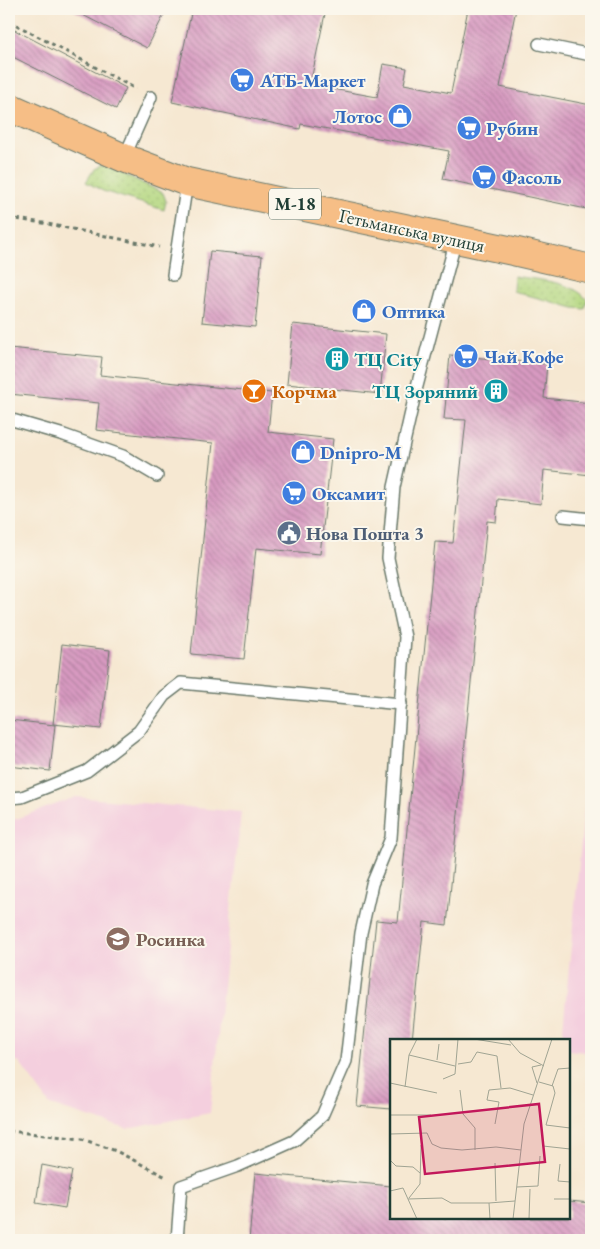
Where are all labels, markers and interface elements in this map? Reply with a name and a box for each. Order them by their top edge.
supermarket icon: АТБ-Маркет [229,67,255,93]
place label: АТБ-Маркет [259,68,366,93]
shop icon: Лотос [387,103,413,129]
place label: Лотос [332,104,382,129]
supermarket icon: Рубин [456,115,482,141]
place label: Рубин [486,116,538,141]
supermarket icon: Фасоль [471,164,497,190]
place label: Фасоль [502,165,562,190]
road number: М-18 [269,188,321,220]
street label: Гетьманська вулиця [337,203,488,258]
shop icon: Оптика [351,298,377,324]
place label: Оптика [382,299,446,324]
supermarket icon: Чай Кофе [453,343,479,369]
place label: Чай Кофе [484,344,564,369]
building icon: ТЦ City [324,346,350,372]
place label: ТЦ City [354,347,423,372]
bar icon: Корчма [241,378,267,404]
building icon: ТЦ Зоряний [483,378,509,404]
place label: Корчма [272,379,338,404]
place label: ТЦ Зоряний [372,379,478,404]
shop icon: Dnipro-M [290,439,316,465]
place label: Dnipro-M [320,440,402,465]
supermarket icon: Оксамит [281,480,307,506]
place label: Оксамит [312,481,385,506]
public building icon: Нова Пошта 3 [276,520,302,546]
place label: Нова Пошта 3 [306,521,424,546]
school or university icon: Росинка [105,926,131,952]
place label: Росинка [136,927,206,952]
inset map [390,1039,570,1219]

